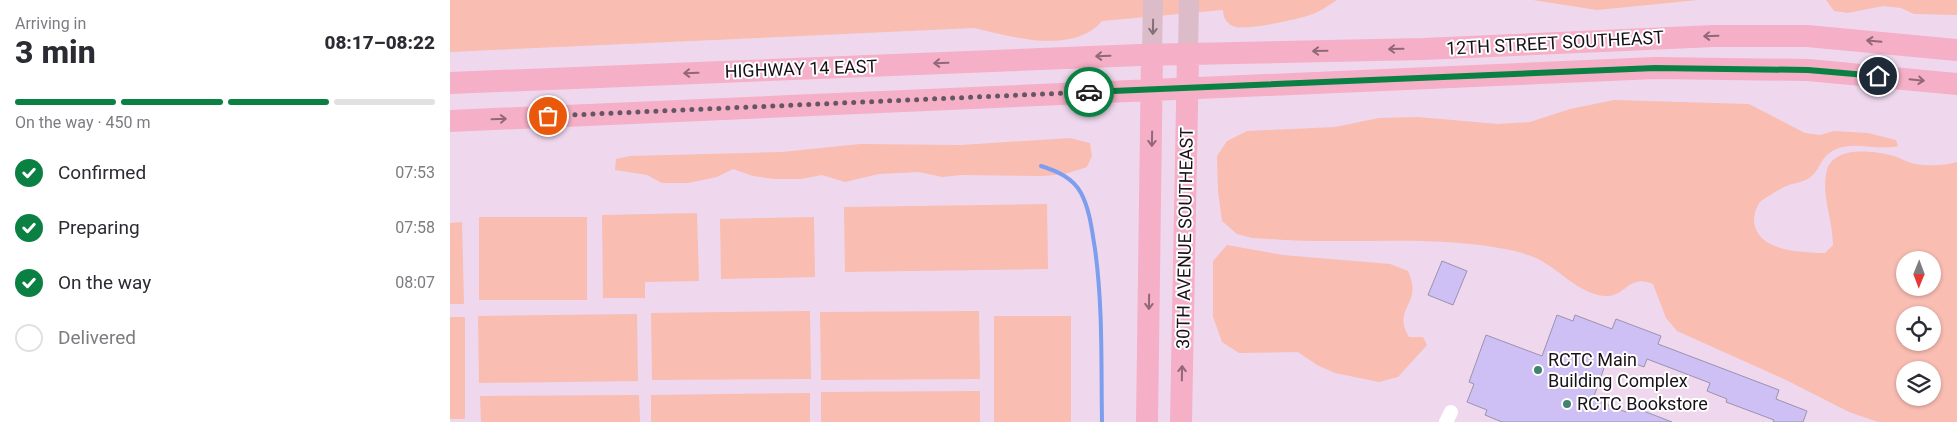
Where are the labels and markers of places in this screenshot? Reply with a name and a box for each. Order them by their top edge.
pin [1857,55,1899,97]
pin [527,95,569,137]
place label: RCTC Main Building Complex [1548,349,1688,391]
marker: RCTC Main Building Complex [1532,364,1544,376]
place label: RCTC Bookstore [1577,393,1708,414]
marker: RCTC Bookstore [1561,398,1573,410]

